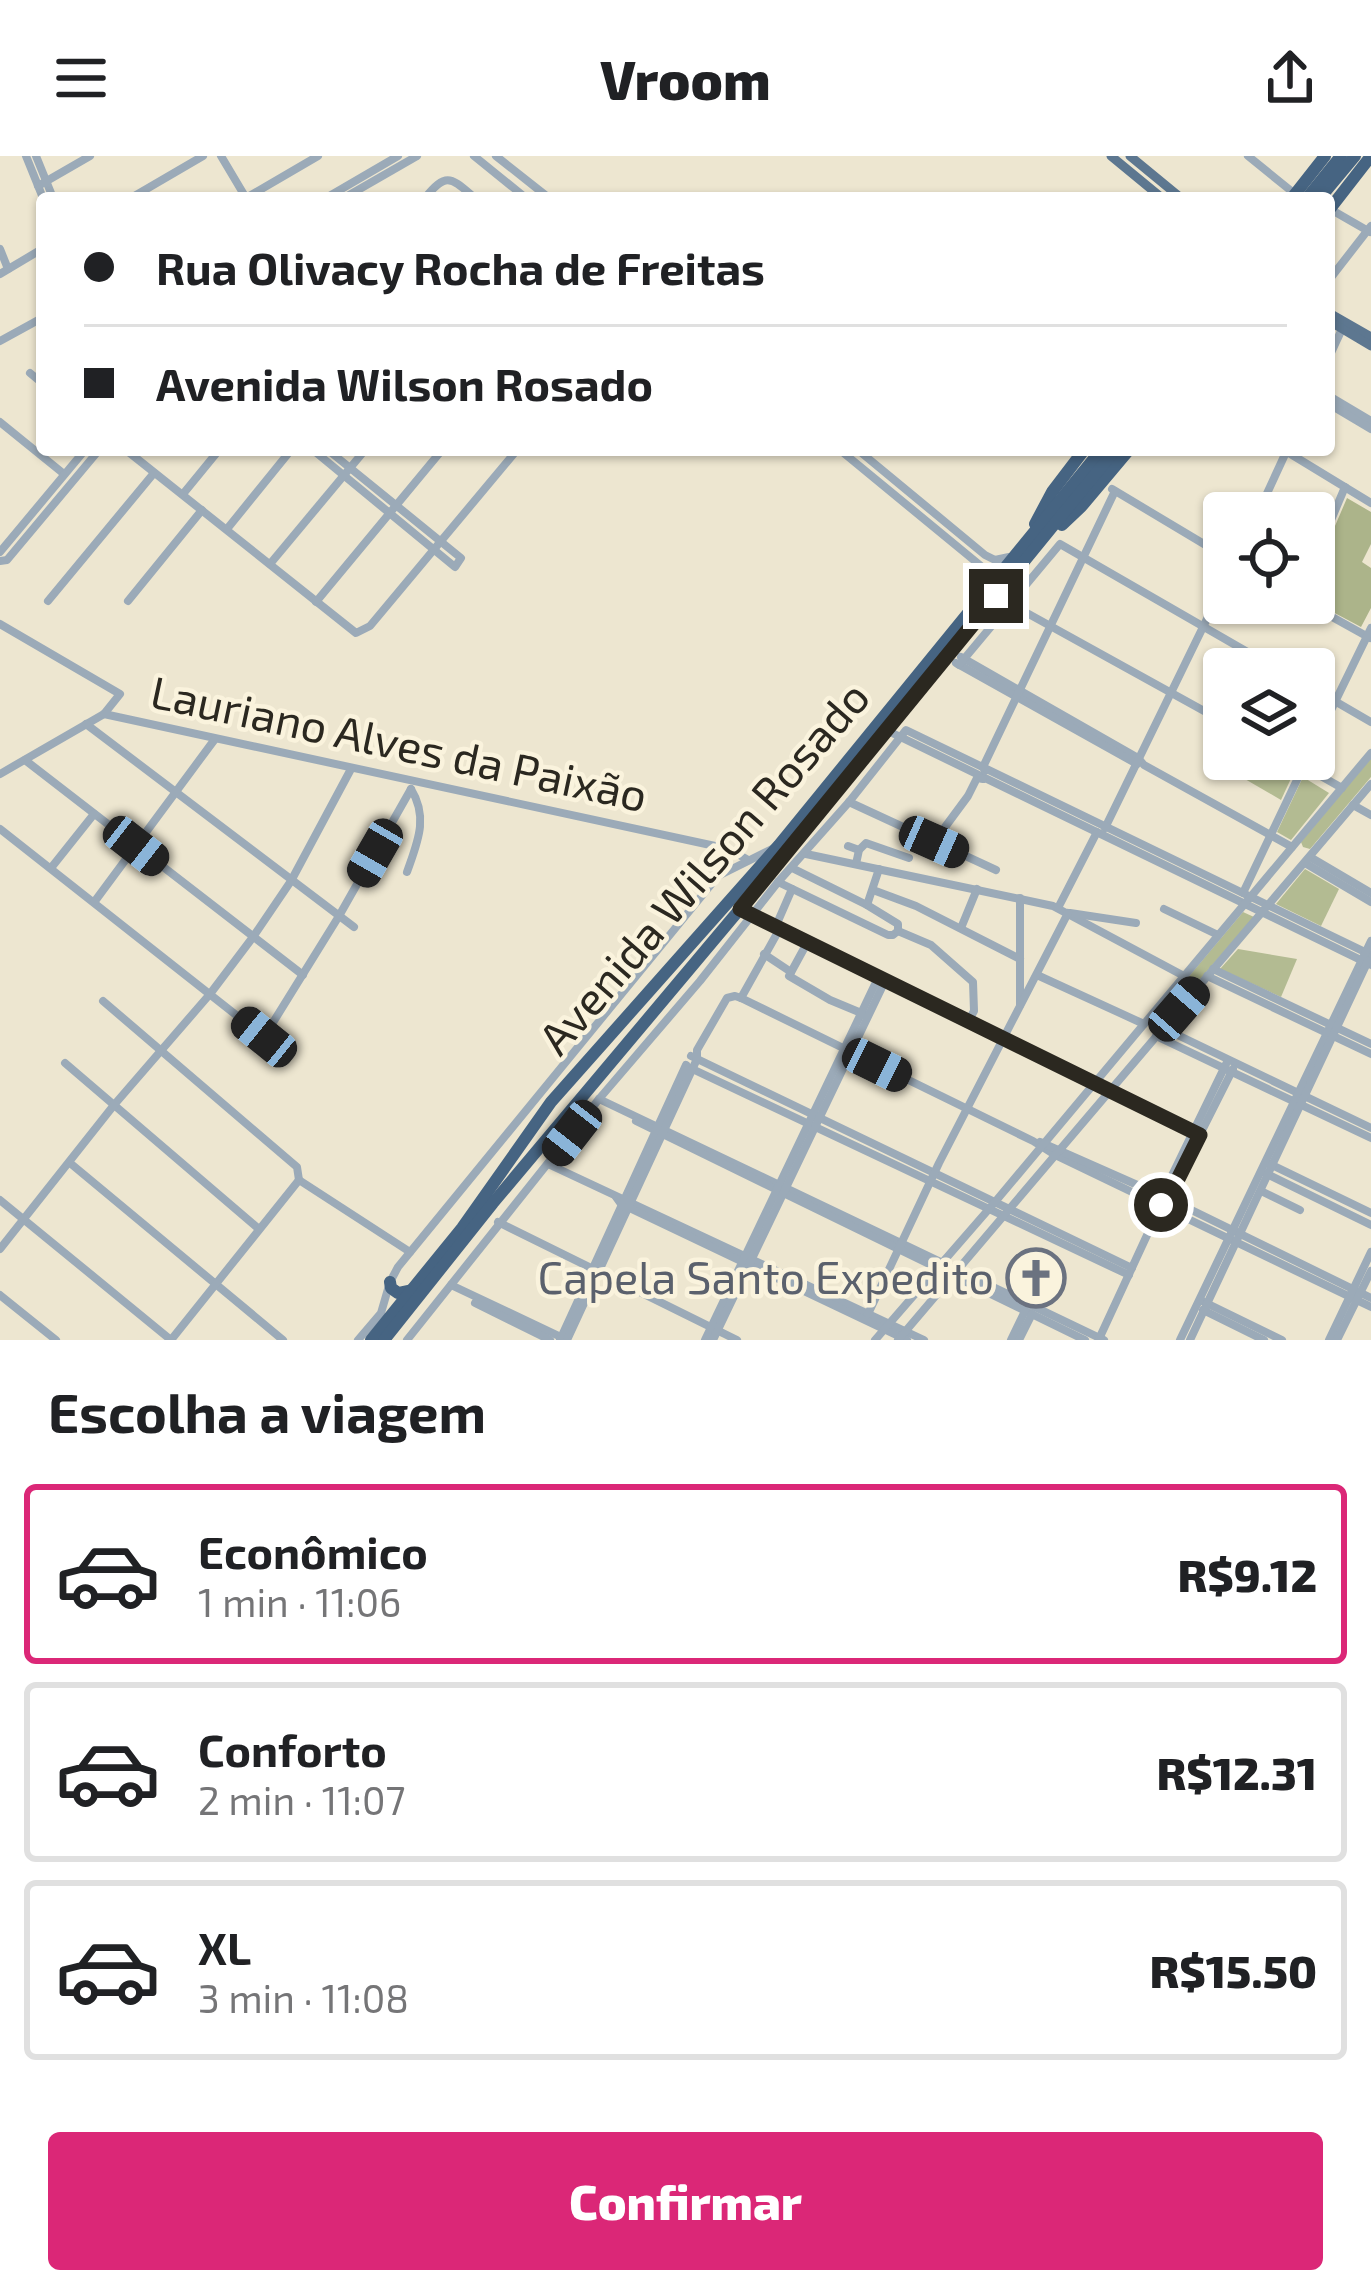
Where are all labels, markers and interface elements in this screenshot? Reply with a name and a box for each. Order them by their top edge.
icon: menu [48,45,114,111]
icon: share [1257,45,1323,111]
text: Vroom [600,46,771,111]
text: Rua Olivacy Rocha de Freitas [156,240,765,294]
text: Avenida Wilson Rosado [156,356,653,410]
map controls [1203,492,1335,780]
button: locate [1203,492,1335,624]
route end [969,569,1023,623]
button: layers [1203,648,1335,780]
street label: Lauriano Alves da Paixão [146,663,652,821]
street label: Avenida Wilson Rosado [526,669,879,1064]
car [97,810,175,882]
car [894,811,974,873]
car [341,813,409,893]
car [1142,970,1216,1048]
car [225,1000,303,1074]
car [837,1033,917,1097]
car [536,1094,608,1172]
route start [1134,1178,1188,1232]
church icon: Capela Santo Expedito [1005,1247,1067,1309]
place label: Capela Santo Expedito [538,1249,994,1303]
text: Escolha a viagem [48,1379,486,1444]
icon: car [54,1520,162,1628]
text: Econômico [198,1524,428,1578]
text: R$9.12 [1177,1547,1317,1601]
text: 1 min · 11:06 [198,1578,401,1625]
icon: car [54,1718,162,1826]
text: Conforto [198,1722,387,1776]
text: R$12.31 [1156,1745,1317,1799]
text: 2 min · 11:07 [198,1776,405,1823]
icon: car [54,1916,162,2024]
text: XL [198,1920,251,1974]
text: R$15.50 [1150,1943,1317,1997]
text: 3 min · 11:08 [198,1974,409,2021]
button: Confirmar [48,2132,1323,2270]

